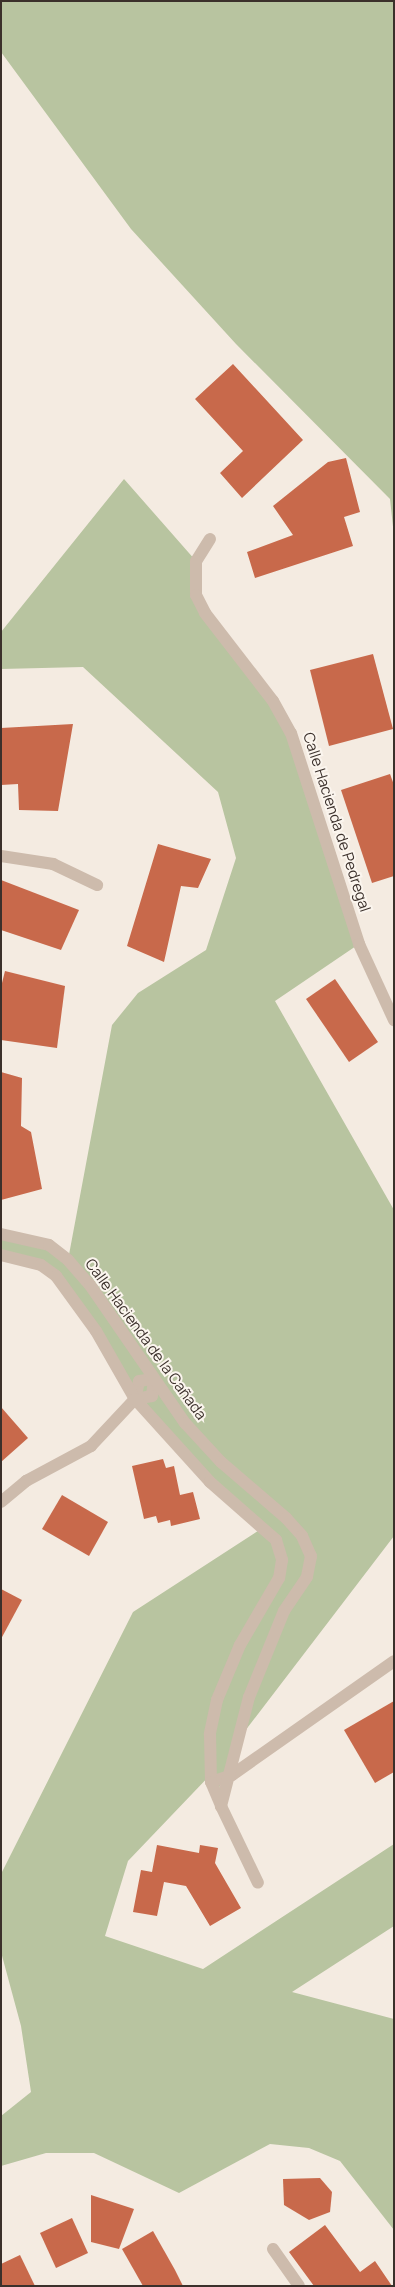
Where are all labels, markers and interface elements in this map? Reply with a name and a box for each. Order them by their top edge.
street label: Calle Hacienda de Pedregal [299,730,375,914]
street label: Calle Hacienda de la Cañada [82,1255,210,1423]

